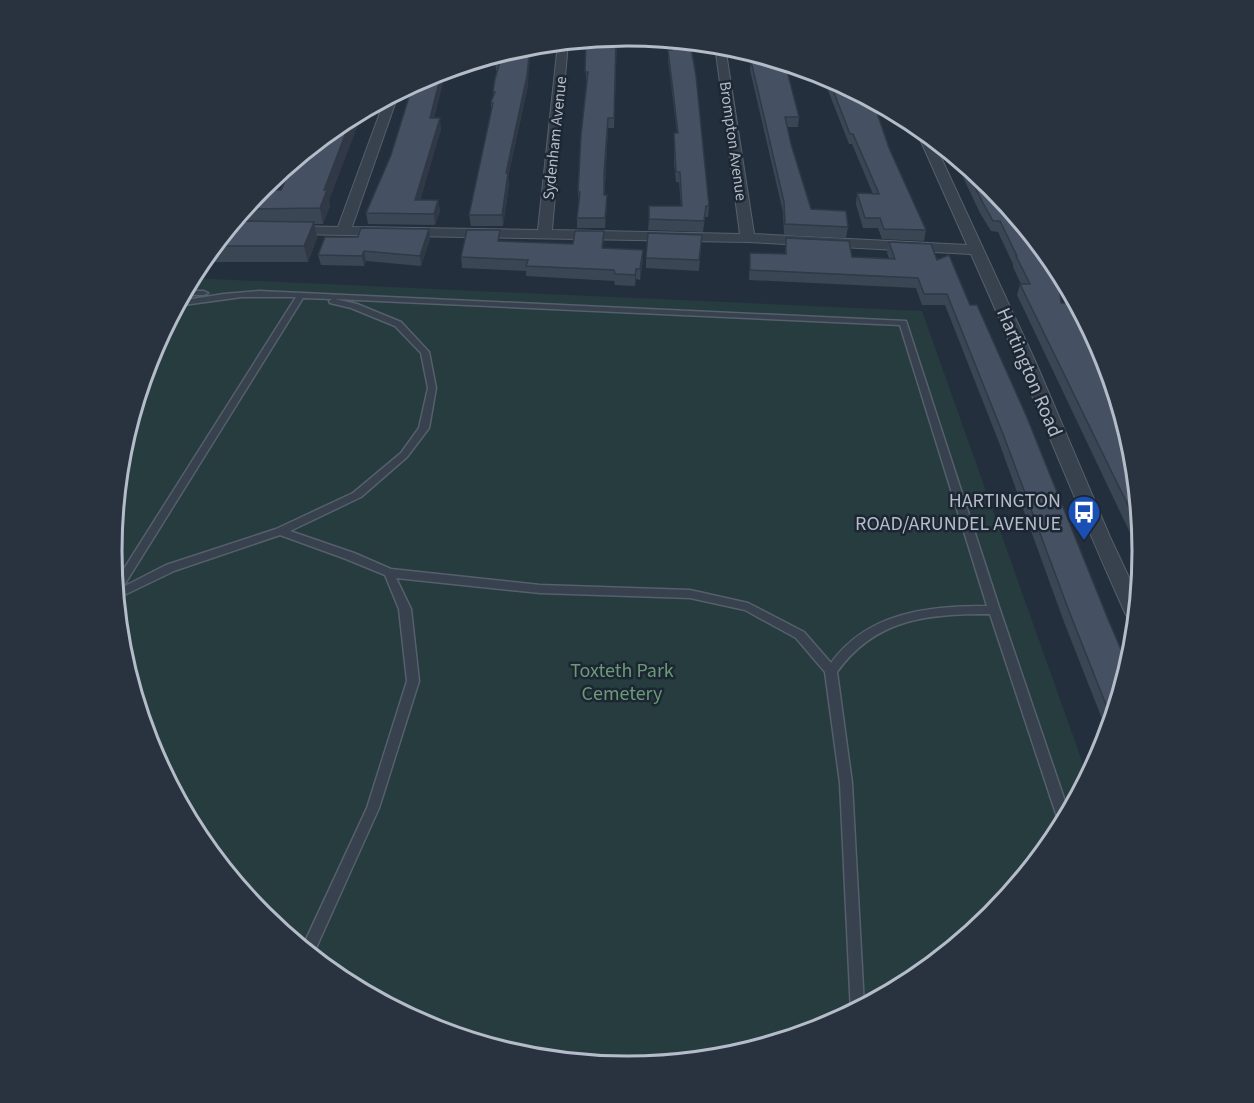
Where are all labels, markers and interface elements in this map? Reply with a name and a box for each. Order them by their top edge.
street label: Sydenham Avenue [538,75,572,201]
street label: Brompton Avenue [714,80,752,202]
street label: Hartington Road [989,303,1069,441]
place label: HARTINGTON ROAD/ARUNDEL AVENUE [855,487,1061,538]
bus stop icon: HARTINGTON ROAD/ARUNDEL AVENUE [1066,494,1102,541]
park label: Toxteth Park Cemetery [570,657,674,708]

